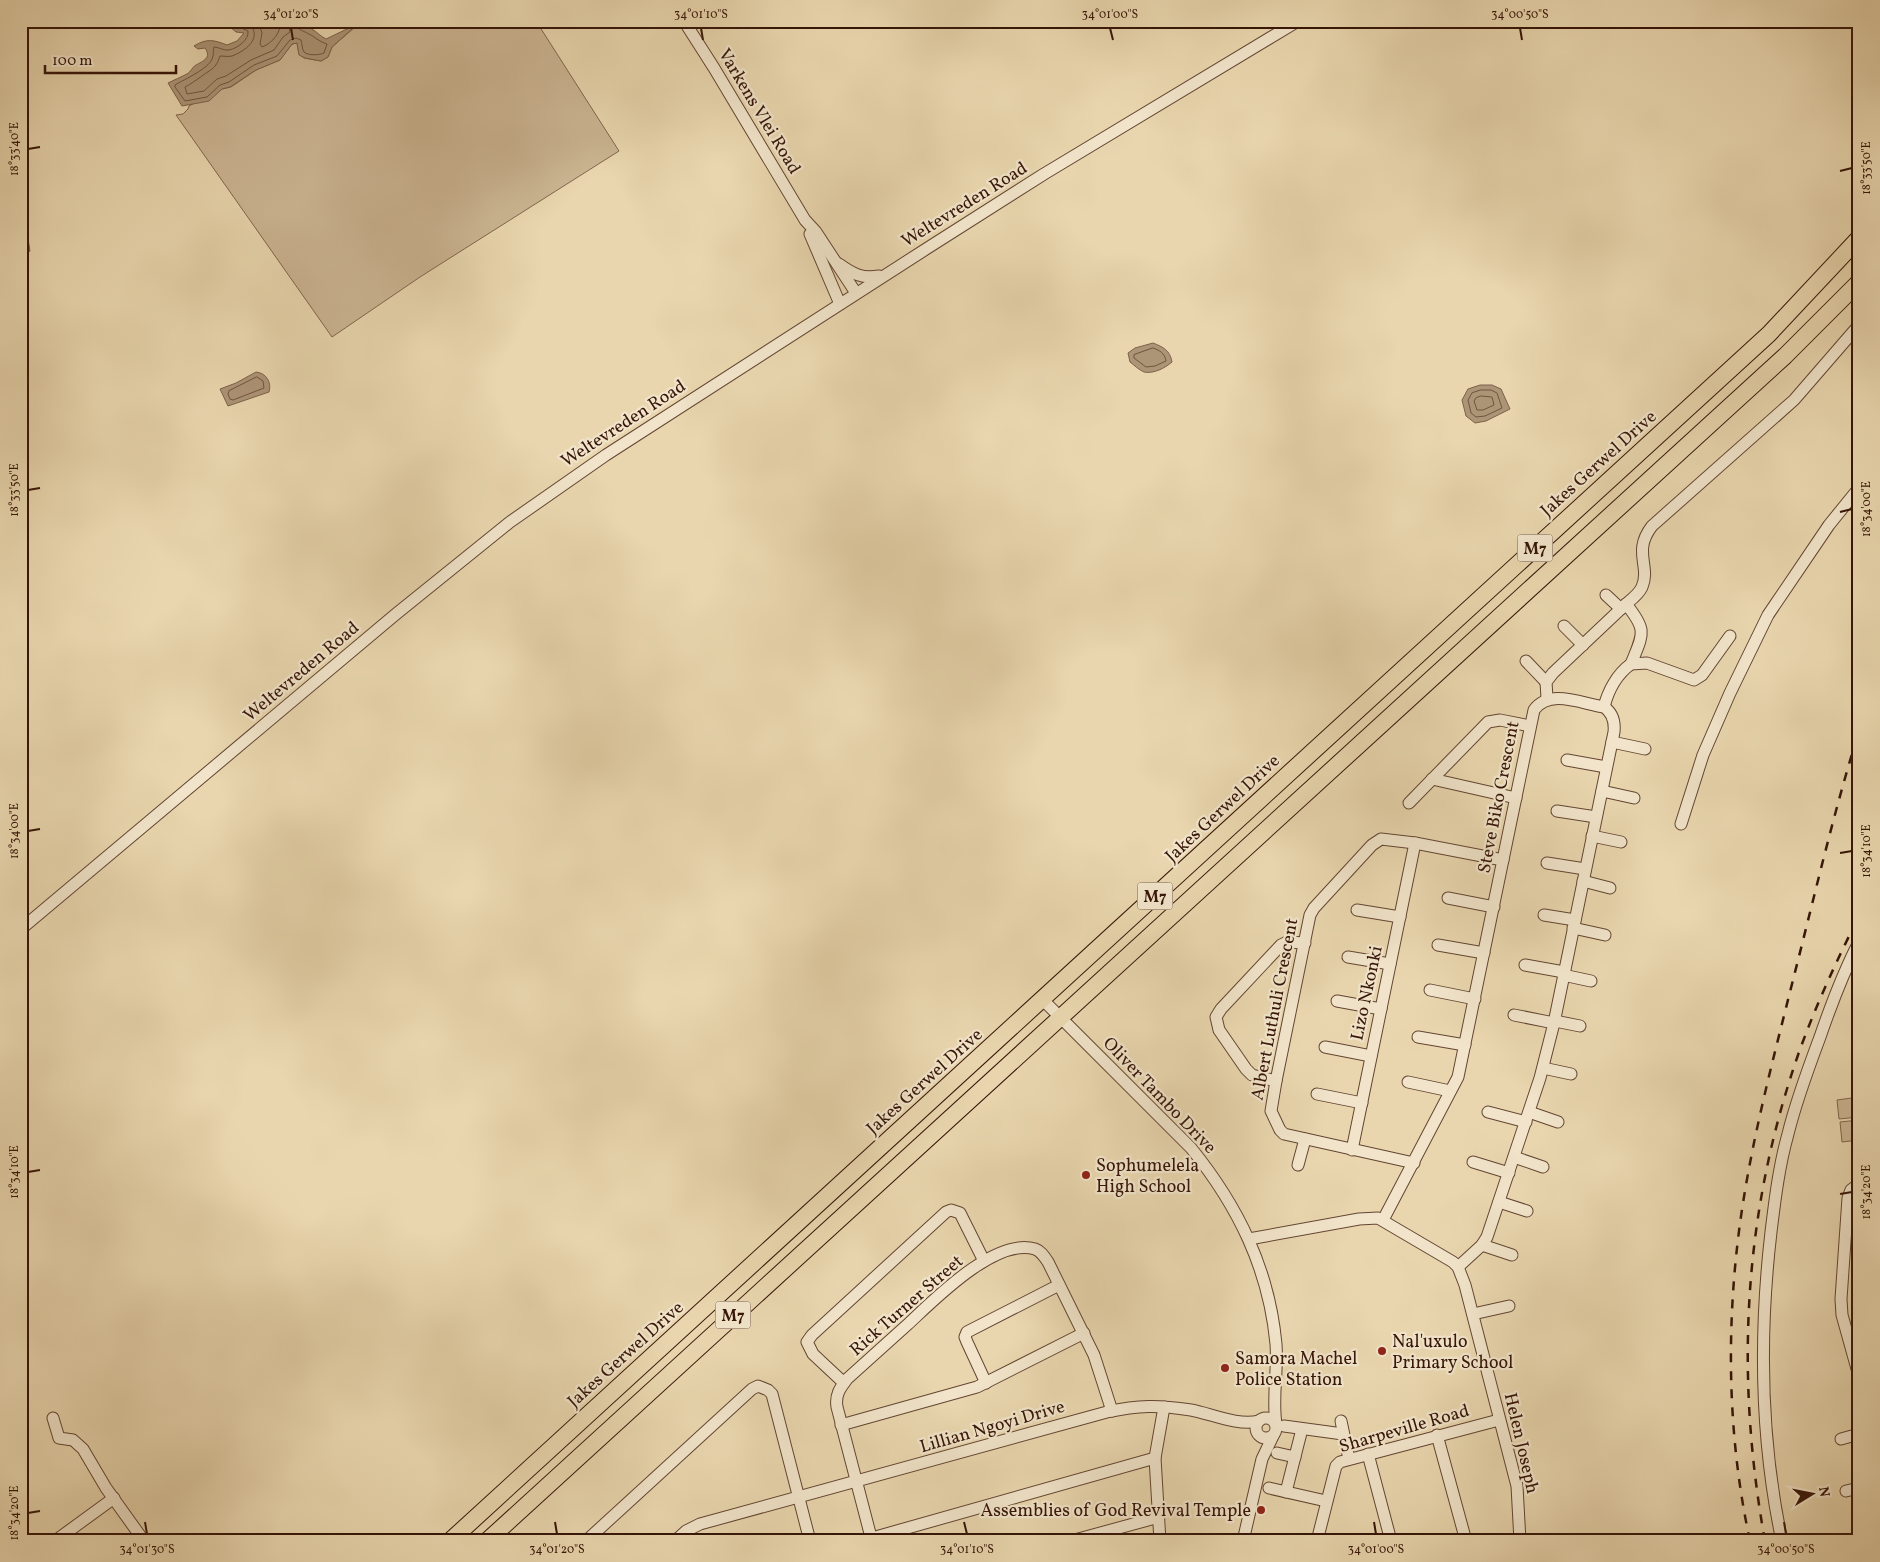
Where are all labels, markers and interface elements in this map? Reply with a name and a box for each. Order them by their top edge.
text: 34°01'20"S [263,7,319,23]
text: 34°01'10"S [674,7,728,23]
text: 34°01'00"S [1082,7,1138,23]
text: 34°00'50"S [1491,7,1549,23]
scale bar [45,42,176,74]
street label: Varkens Vlei Road [711,44,806,179]
text: 100 m [52,51,92,72]
text: 18°33'40"E [7,122,23,176]
text: 18°33'50"E [1859,141,1875,195]
street label: Weltevreden Road [897,156,1033,254]
street label: Weltevreden Road [557,374,691,474]
street label: Jakes Gerwel Drive [1535,405,1663,523]
text: 18°33'50"E [7,463,23,517]
text: 18°34'00"E [1859,481,1875,537]
road number: M7 [1518,534,1552,562]
street label: Weltevreden Road [239,616,365,728]
street label: Steve Biko Crescent [1472,719,1526,875]
street label: Jakes Gerwel Drive [1160,749,1286,869]
text: 18°34'00"E [7,803,23,859]
text: 18°34'10"E [1859,824,1875,878]
road number: M7 [1138,882,1172,909]
street label: Albert Luthuli Crescent [1246,916,1305,1102]
street label: Lizo Nkonki [1345,944,1390,1043]
street label: Jakes Gerwel Drive [861,1023,989,1141]
street label: Oliver Tambo Drive [1097,1032,1221,1160]
text: 18°34'10"E [7,1145,23,1199]
place label: Sophumelela High School [1096,1154,1199,1200]
text: 18°34'20"E [1859,1164,1875,1220]
marker: Sophumelela High School [1080,1169,1092,1181]
street label: Rick Turner Street [845,1250,969,1363]
street label: Jakes Gerwel Drive [562,1296,690,1414]
road number: M7 [716,1302,750,1328]
place label: Nal'uxulo Primary School [1392,1330,1513,1376]
marker: Nal'uxulo Primary School [1376,1345,1388,1357]
place label: Samora Machel Police Station [1235,1347,1357,1393]
marker: Samora Machel Police Station [1219,1362,1231,1374]
street label: Helen Joseph [1497,1390,1544,1497]
street label: Lillian Ngoyi Drive [917,1395,1068,1460]
street label: Sharpeville Road [1336,1399,1472,1460]
north arrow [1788,1470,1838,1520]
text: 18°34'20"E [7,1485,23,1541]
text: N [1813,1485,1834,1499]
place label: Assemblies of God Revival Temple [981,1499,1251,1524]
marker: Assemblies of God Revival Temple [1255,1504,1267,1516]
text: 34°01'30"S [119,1542,175,1558]
text: 34°01'20"S [529,1542,585,1558]
text: 34°01'10"S [940,1542,994,1558]
text: 34°01'00"S [1348,1542,1404,1558]
text: 34°00'50"S [1757,1542,1815,1558]

